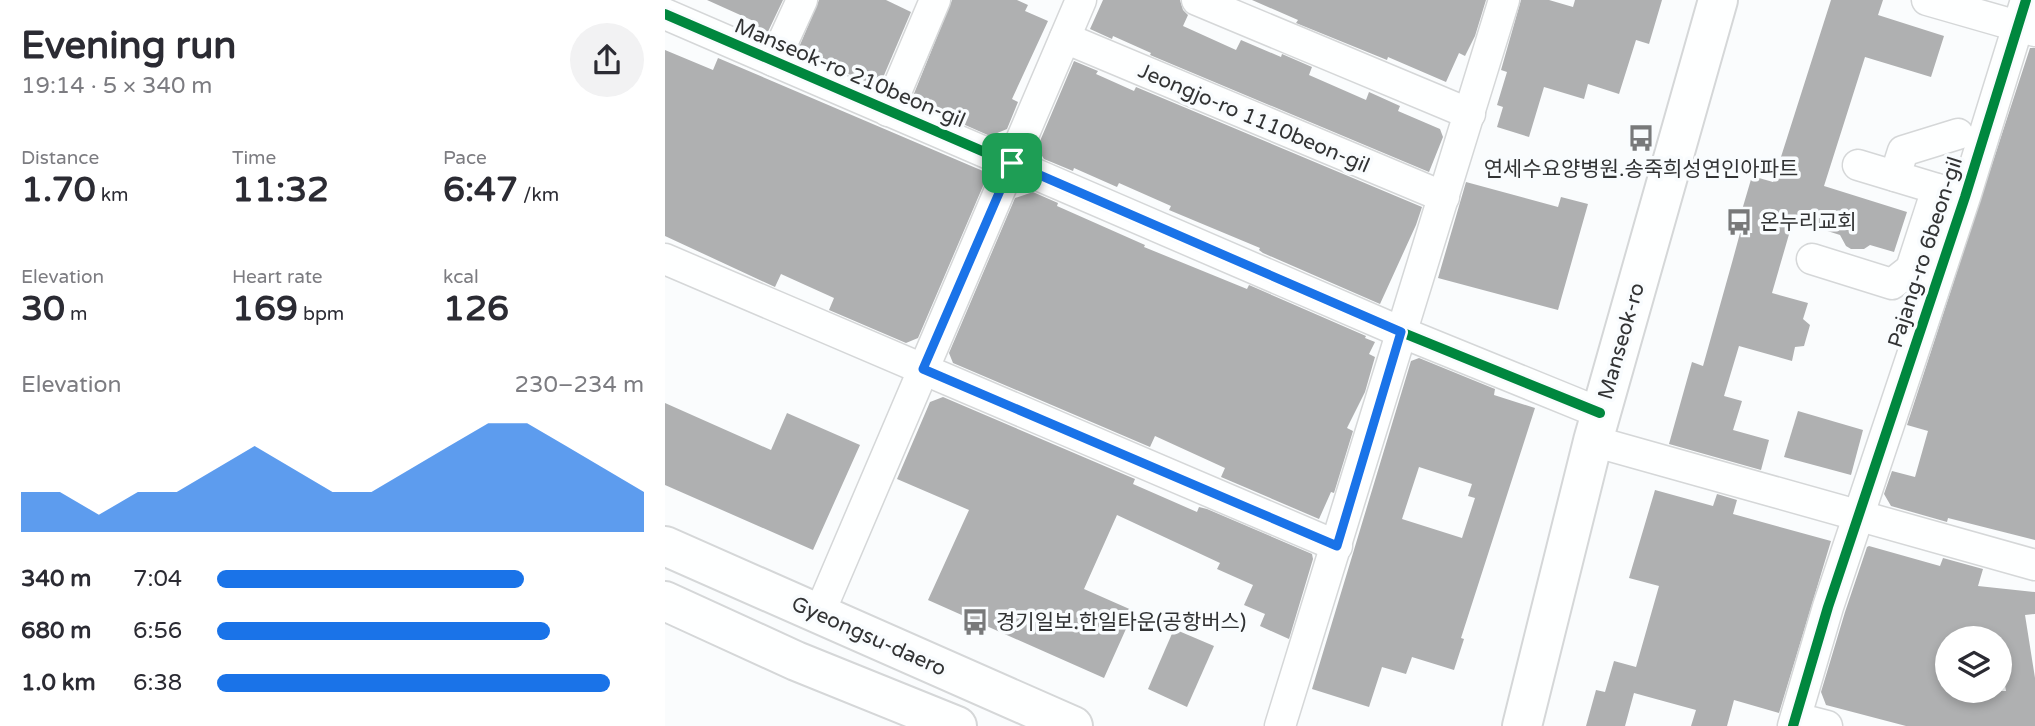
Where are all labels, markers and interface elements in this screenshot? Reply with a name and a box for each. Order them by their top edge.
street label: Manseok-ro 210beon-gil [731,13,969,133]
text: Evening run [21,23,236,69]
button: share [570,23,644,97]
street label: Jeongjo-ro 1110beon-gil [1134,58,1373,179]
text: 19:14 · 5 × 340 m [21,72,212,100]
bus stop icon: 연세수요양병원.송죽희성연인아파트 [1626,123,1656,153]
pin [982,133,1042,193]
icon: arrive [993,144,1031,182]
text: Distance [21,147,99,169]
text: Time [232,147,276,169]
text: Pace [443,147,487,169]
street label: Pajang-ro 6beon-gil [1883,154,1968,351]
place label: 연세수요양병원.송죽희성연인아파트 [1484,157,1798,182]
text: 1.70 [21,169,96,211]
text: 11:32 [232,169,329,211]
text: 6:47 [443,169,518,211]
text: km [96,184,128,206]
text: /km [518,184,559,206]
bus stop icon: 온누리교회 [1724,207,1754,237]
place label: 온누리교회 [1760,210,1857,235]
text: Elevation [21,266,104,288]
text: Heart rate [232,266,323,288]
text: kcal [443,266,479,288]
street label: Manseok-ro [1593,280,1650,402]
text: 30 [21,288,65,330]
text: 169 [232,288,298,330]
text: 126 [443,288,509,330]
text: m [65,303,87,325]
text: bpm [298,303,344,325]
text: Elevation [21,371,122,399]
text: 230–234 m [515,371,644,399]
text: 340 m [21,565,91,593]
text: 7:04 [133,565,182,593]
street label: Gyeongsu-daero [788,591,950,682]
bus stop icon: 경기일보.한일타운(공항버스) [960,607,990,637]
place label: 경기일보.한일타운(공항버스) [996,610,1246,635]
text: 680 m [21,617,91,645]
text: 6:56 [133,617,182,645]
map controls [1935,626,2012,703]
button: layers [1935,626,2012,703]
text: 1.0 km [21,669,96,697]
text: 6:38 [133,669,182,697]

